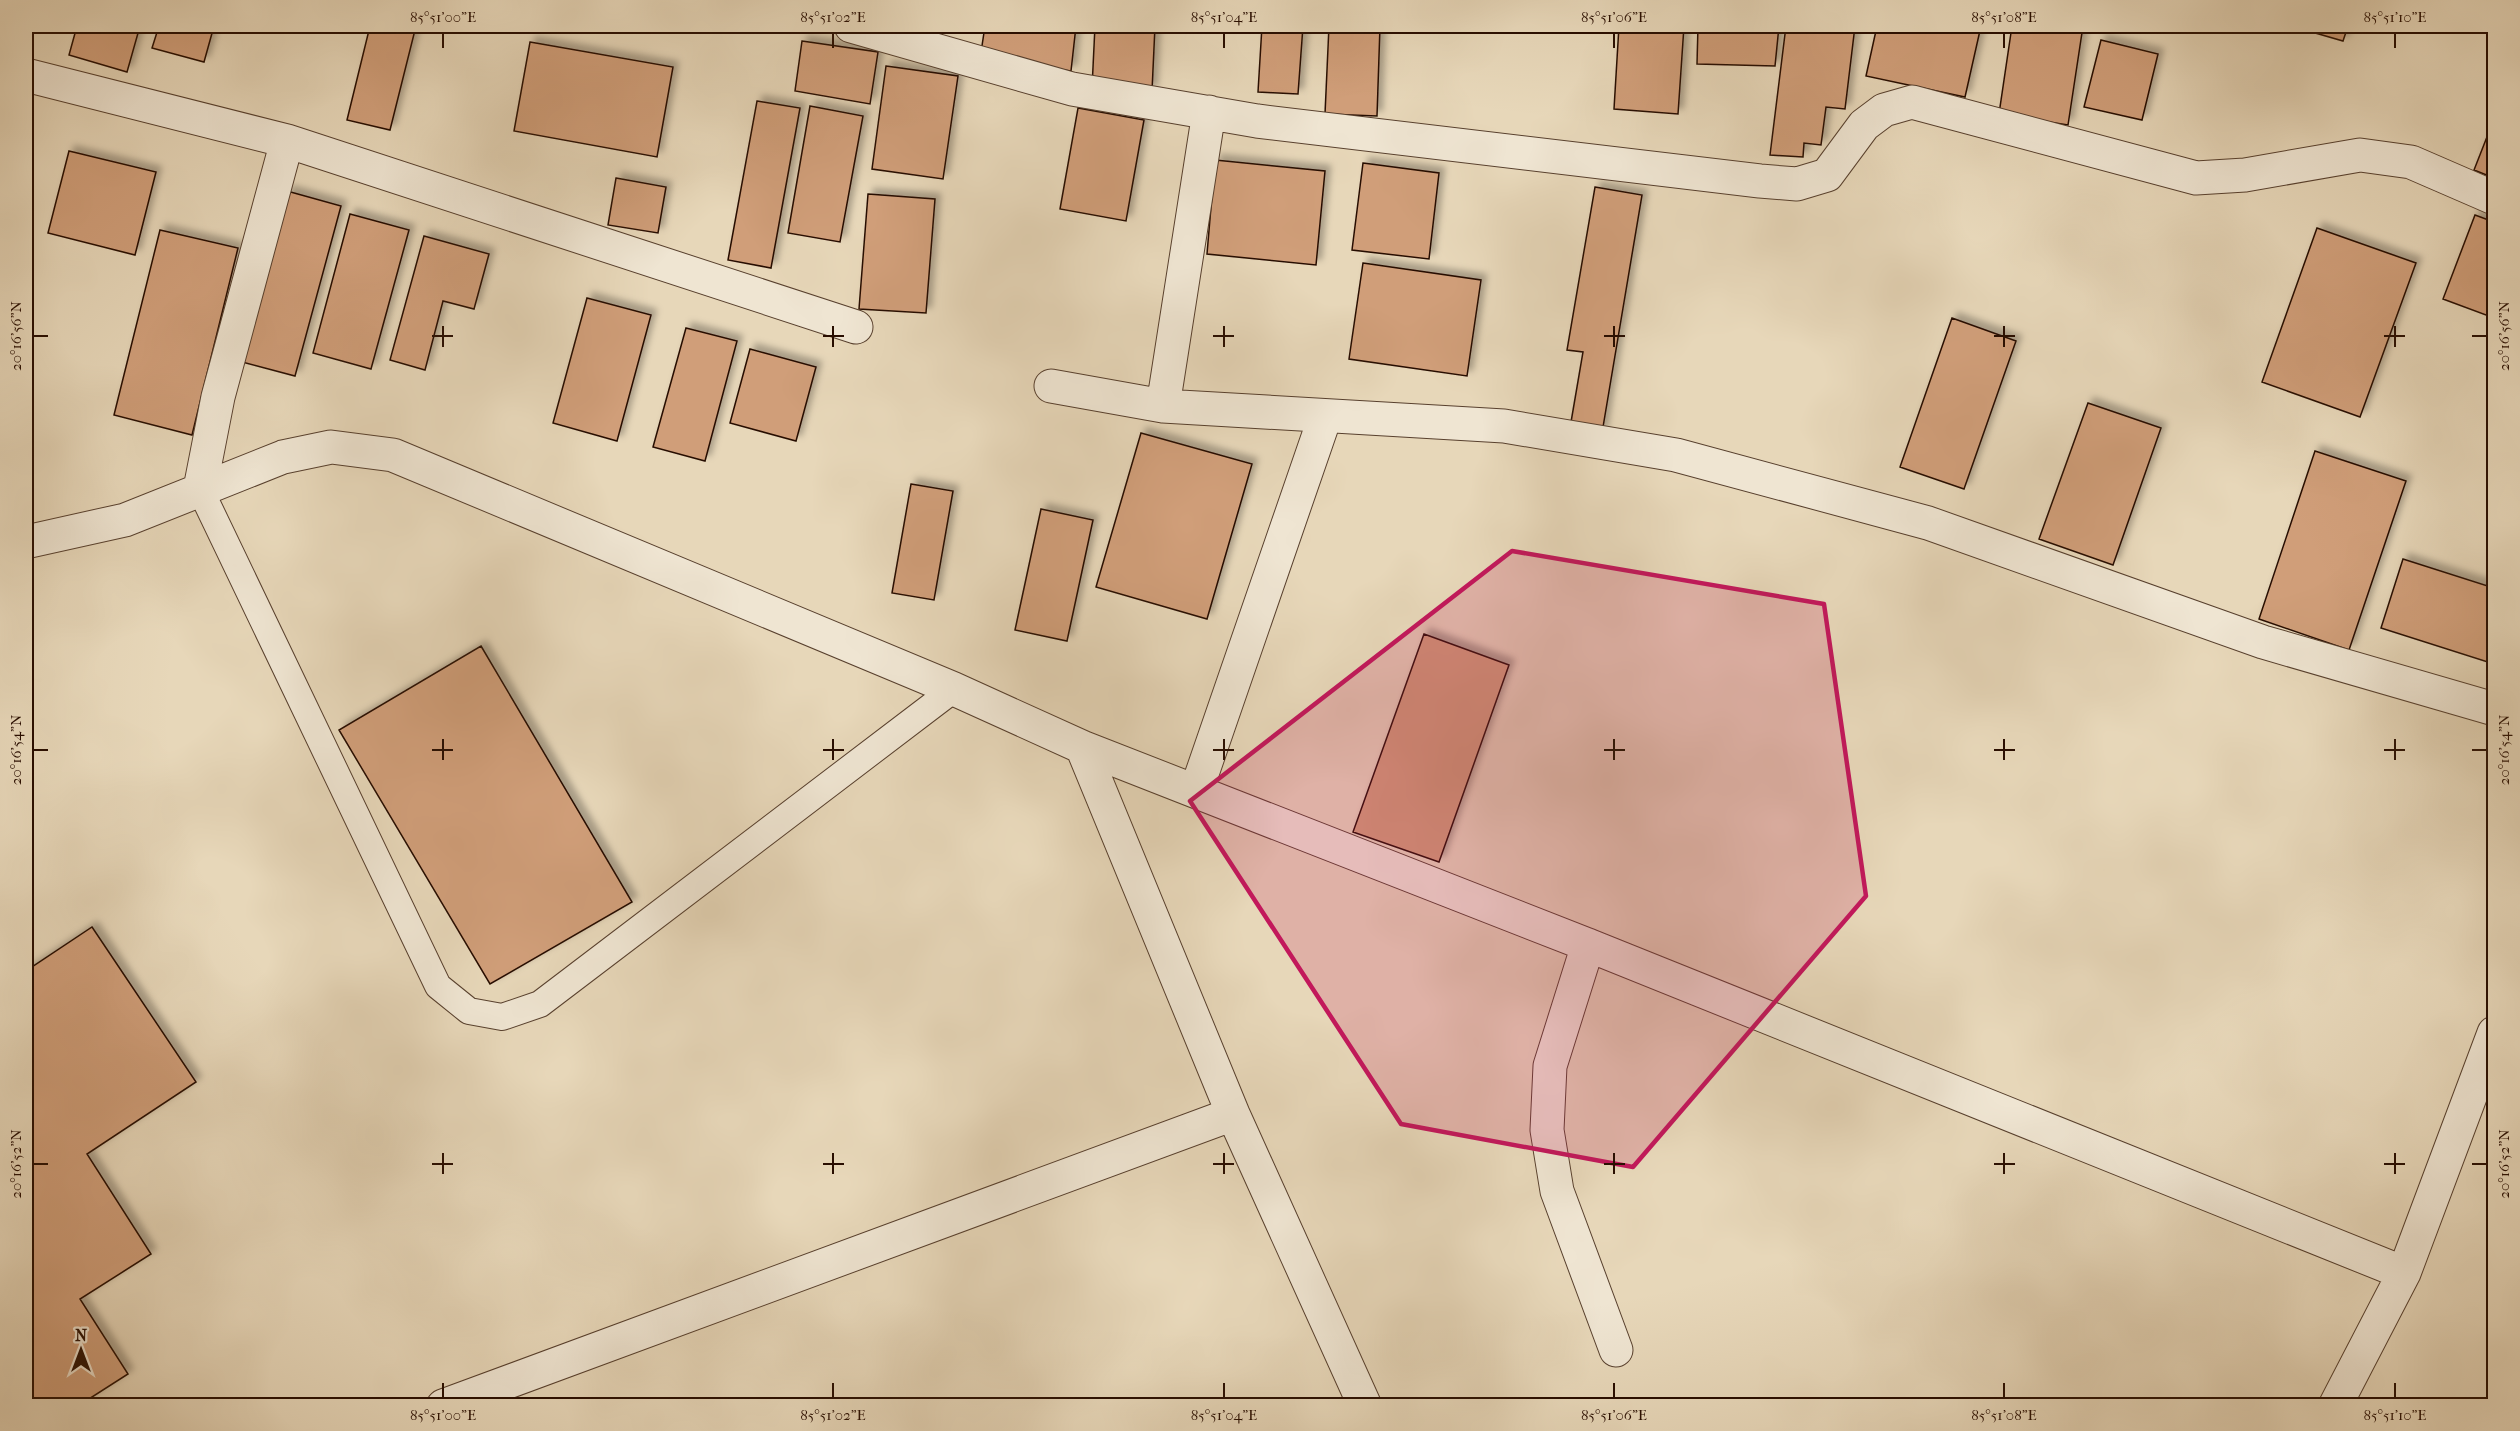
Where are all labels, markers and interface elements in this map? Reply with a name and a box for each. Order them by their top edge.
text: 85°51'00"E [410,8,476,26]
text: 85°51'02"E [800,8,866,26]
text: 85°51'04"E [1191,8,1257,26]
text: 85°51'06"E [1581,8,1647,26]
text: 85°51'08"E [1971,8,2037,26]
text: 85°51'10"E [2363,8,2427,26]
text: 20°16'56"N [7,300,25,371]
text: 20°16'56"N [2495,300,2513,371]
text: 20°16'54"N [7,714,25,785]
text: 20°16'54"N [2495,714,2513,785]
text: 20°16'52"N [7,1129,25,1199]
text: 20°16'52"N [2495,1129,2513,1199]
north arrow [51,1320,111,1380]
text: N [75,1326,88,1345]
text: 85°51'00"E [410,1406,476,1424]
text: 85°51'02"E [800,1406,866,1424]
text: 85°51'04"E [1191,1406,1257,1424]
text: 85°51'06"E [1581,1406,1647,1424]
text: 85°51'08"E [1971,1406,2037,1424]
text: 85°51'10"E [2363,1406,2427,1424]

